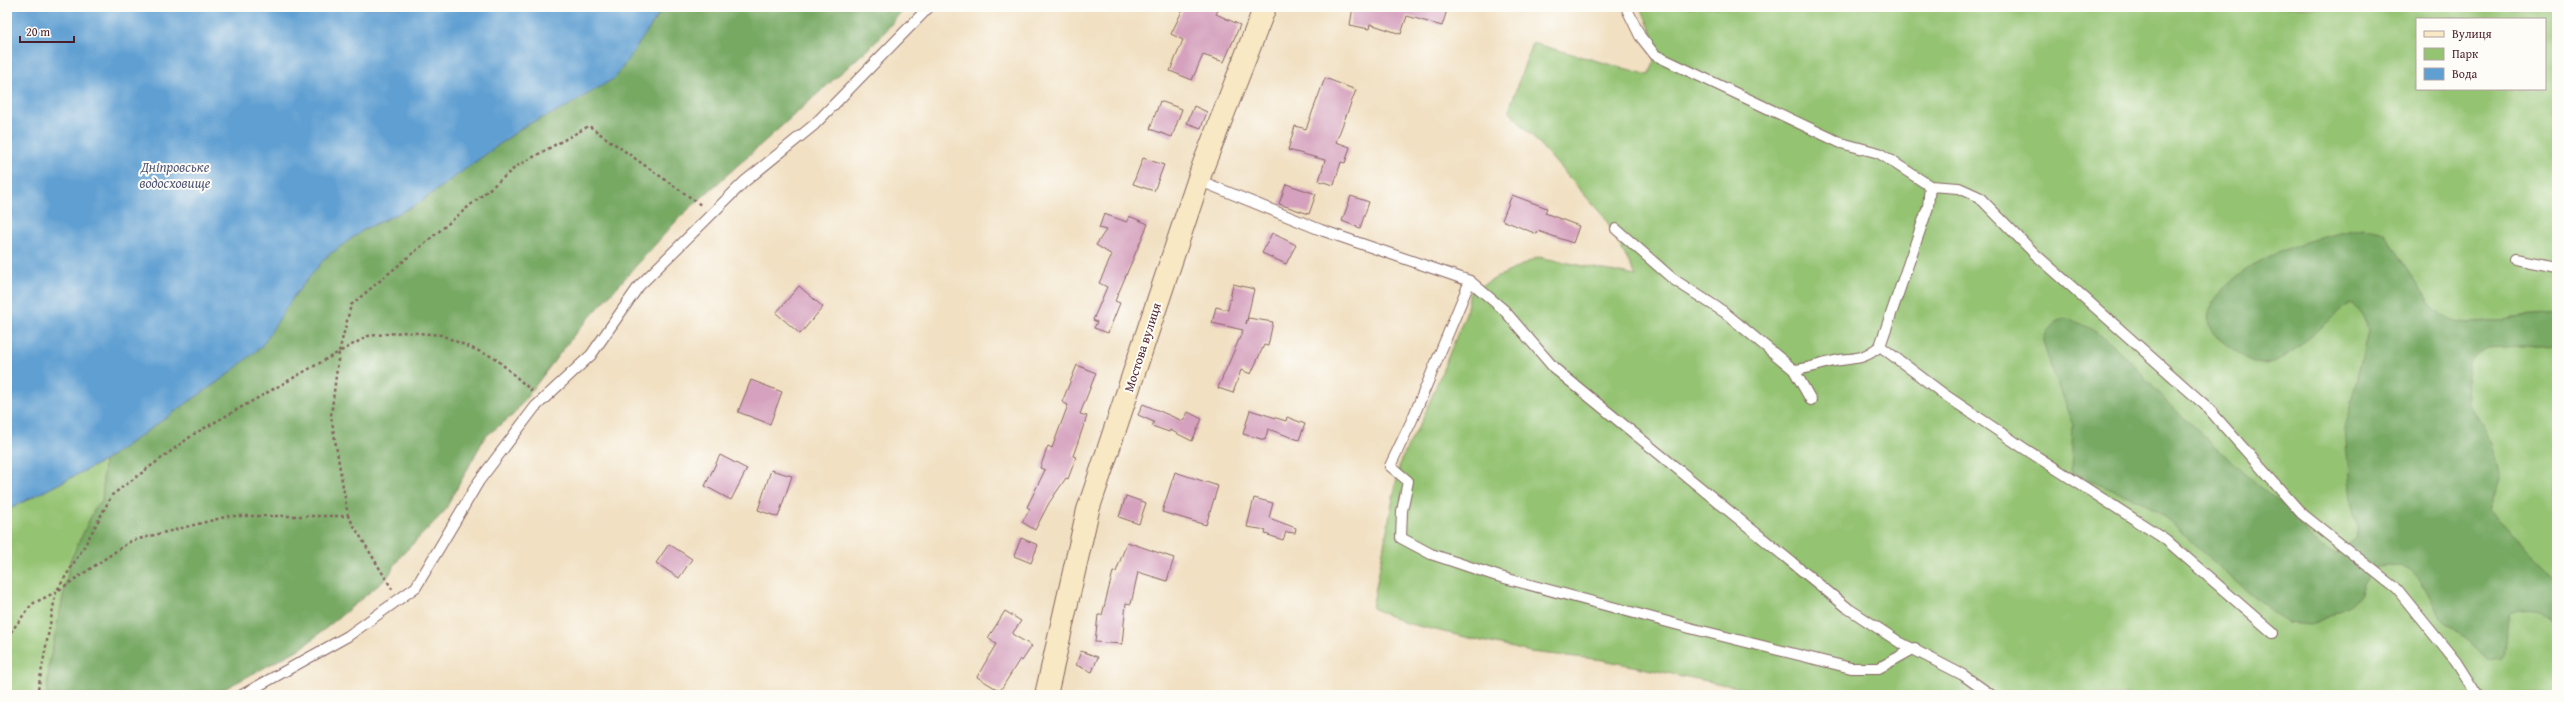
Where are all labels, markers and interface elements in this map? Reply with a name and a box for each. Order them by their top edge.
scale bar [20,18,74,44]
legend [2416,18,2546,90]
text: 20 m [26,23,50,40]
text: Вулиця [2452,25,2492,42]
text: Парк [2452,45,2479,62]
text: Вода [2452,65,2477,82]
water label: Дніпровське водосховище [140,157,211,193]
street label: Мостова вулиця [1119,300,1166,394]

